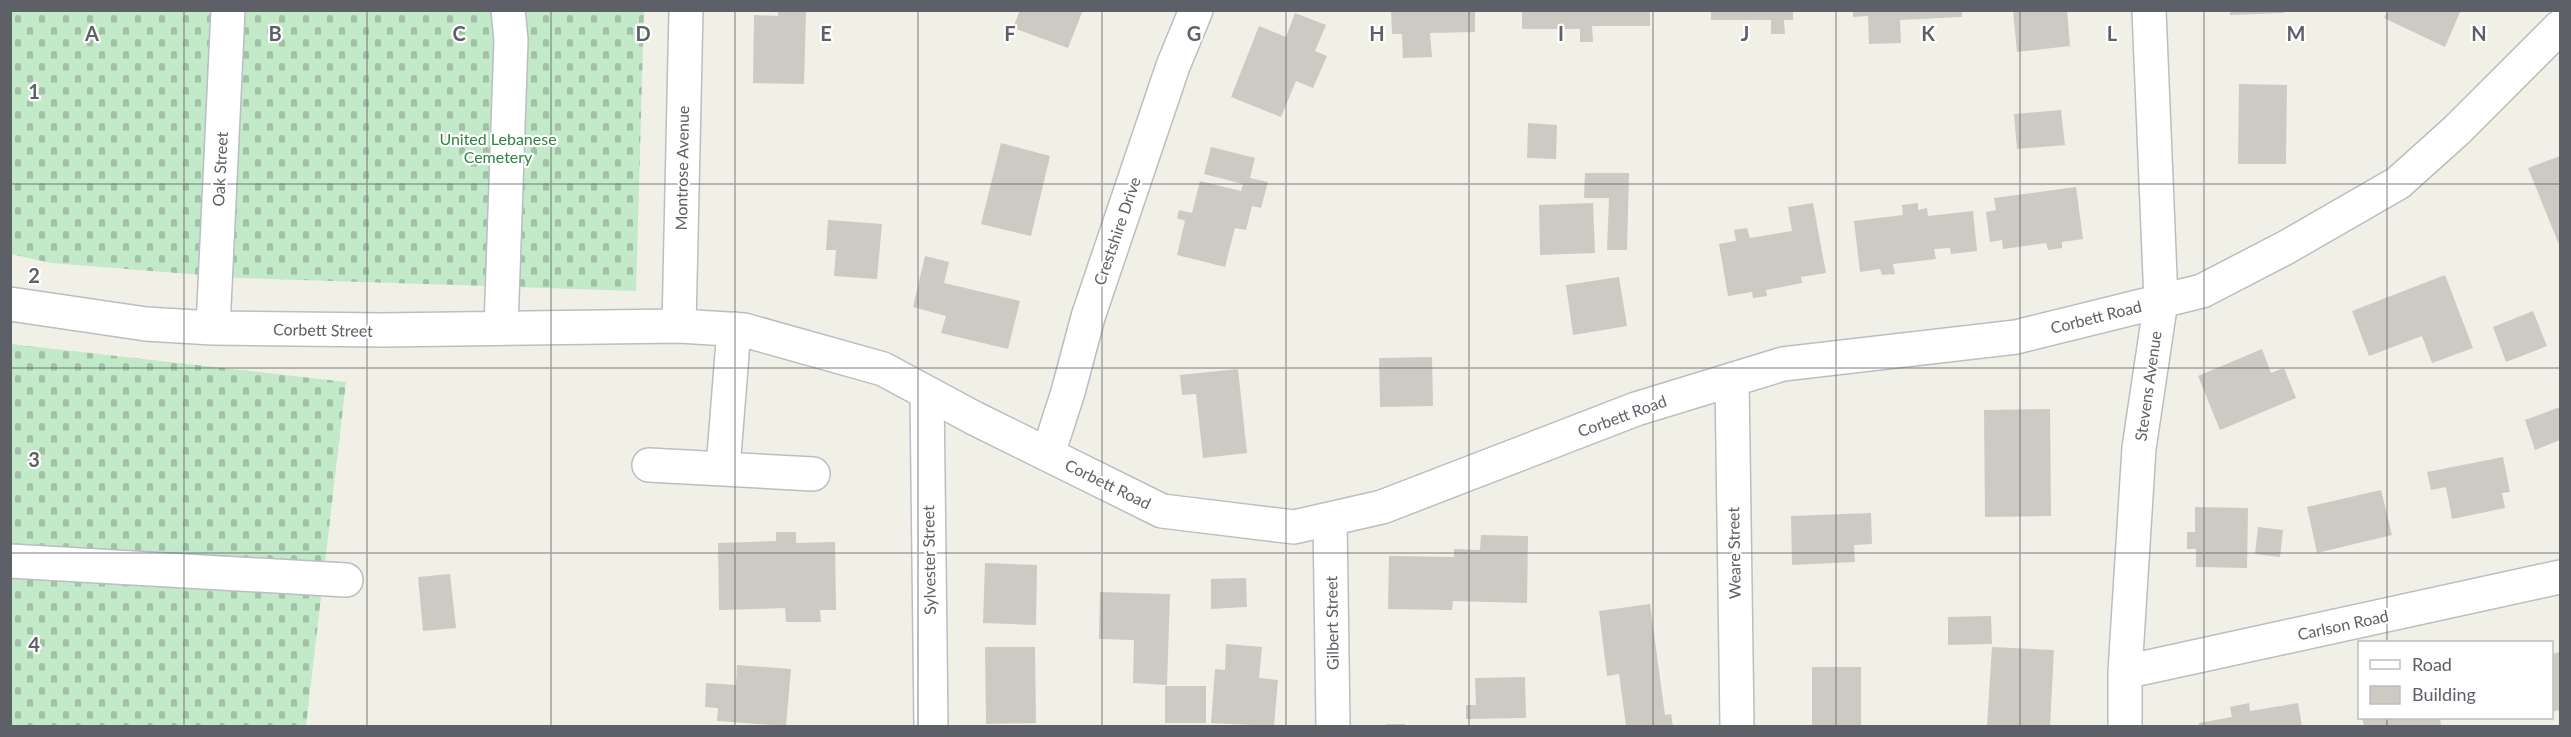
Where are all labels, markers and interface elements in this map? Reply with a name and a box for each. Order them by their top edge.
text: A [84,21,99,45]
text: B [268,21,282,45]
text: C [452,21,466,45]
text: D [635,21,651,45]
text: E [820,21,832,45]
text: F [1004,21,1016,45]
text: G [1187,21,1201,45]
text: H [1369,21,1385,45]
text: I [1558,21,1564,45]
text: J [1741,21,1749,45]
text: K [1921,21,1935,45]
text: L [2107,21,2118,45]
text: M [2287,21,2305,45]
text: N [2471,21,2487,45]
text: 1 [28,79,40,103]
street label: Montrose Avenue [671,105,692,230]
park label: United Lebanese Cemetery [439,129,557,166]
street label: Oak Street [208,131,231,207]
street label: Crestshire Drive [1089,174,1144,287]
text: 2 [28,263,40,287]
street label: Corbett Road [2048,296,2143,337]
street label: Corbett Street [273,319,373,340]
street label: Stevens Avenue [2130,330,2165,442]
street label: Corbett Road [1575,391,1669,440]
text: 3 [28,447,40,471]
street label: Corbett Road [1062,455,1154,513]
street label: Sylvester Street [918,505,939,615]
street label: Weare Street [1723,506,1744,599]
street label: Gilbert Street [1321,575,1342,670]
street label: Carlson Road [2296,606,2390,643]
text: 4 [28,632,40,656]
legend [2358,641,2553,719]
text: Road [2412,653,2452,675]
text: Building [2412,683,2476,705]

